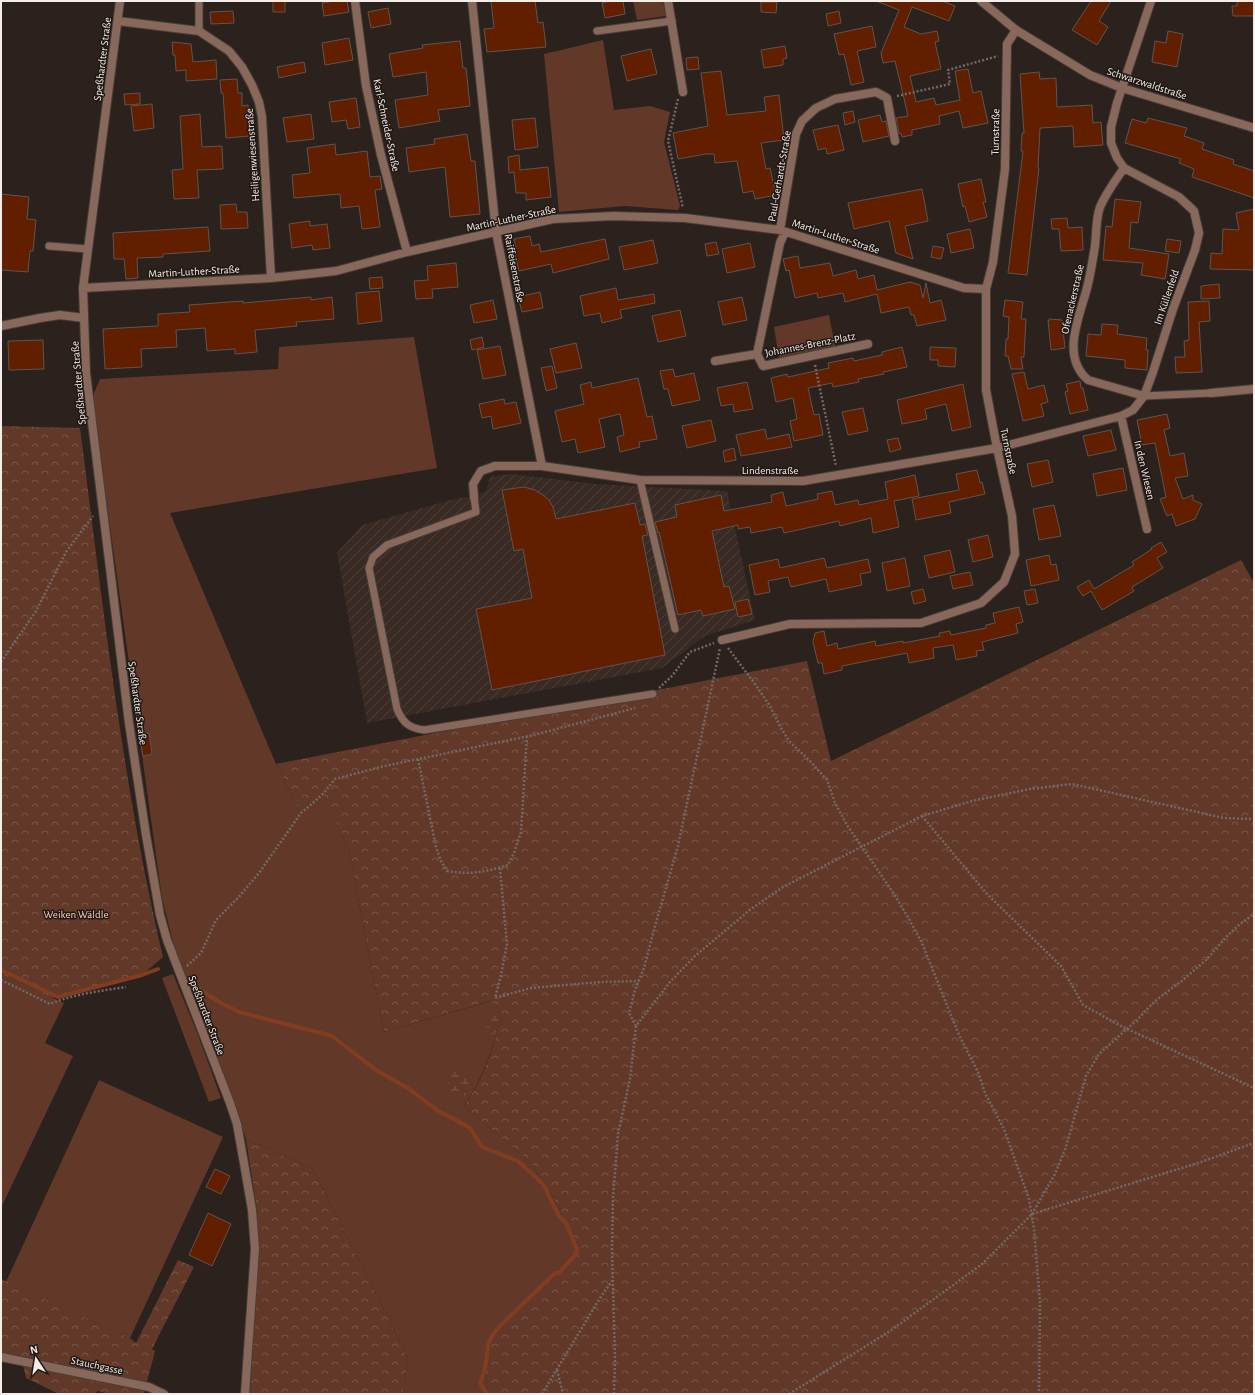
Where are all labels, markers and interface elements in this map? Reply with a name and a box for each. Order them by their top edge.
street label: Speßhardter Straße [92,17,113,102]
street label: Schwarzwaldstraße [1106,65,1188,102]
street label: Karl-Schneider-Straße [371,78,402,172]
street label: Heiligenwiesenstraße [244,108,261,202]
street label: Turnstraße [990,109,1001,155]
street label: Paul-Gerhardt-Straße [766,130,793,222]
street label: Martin-Luther-Straße [465,204,557,233]
street label: Martin-Luther-Straße [791,217,881,256]
street label: Raiffeisenstraße [502,233,527,303]
street label: Ofenackerstraße [1059,263,1086,335]
street label: Martin-Luther-Straße [148,264,240,279]
street label: Im Küllenfeld [1152,268,1181,326]
street label: Johannes-Brenz-Platz [764,330,857,359]
street label: Speßhardter Straße [69,341,88,425]
street label: Turnstraße [998,427,1019,475]
street label: In den Wiesen [1132,439,1157,501]
street label: Lindenstraße [742,465,798,476]
street label: Speßhardter Straße [126,661,149,746]
park label: Weiken Wäldle [44,909,109,920]
street label: Speßhardter Straße [186,974,227,1056]
north arrow [16,1339,56,1379]
text: N [29,1344,39,1356]
street label: Stauchgasse [70,1355,124,1376]

